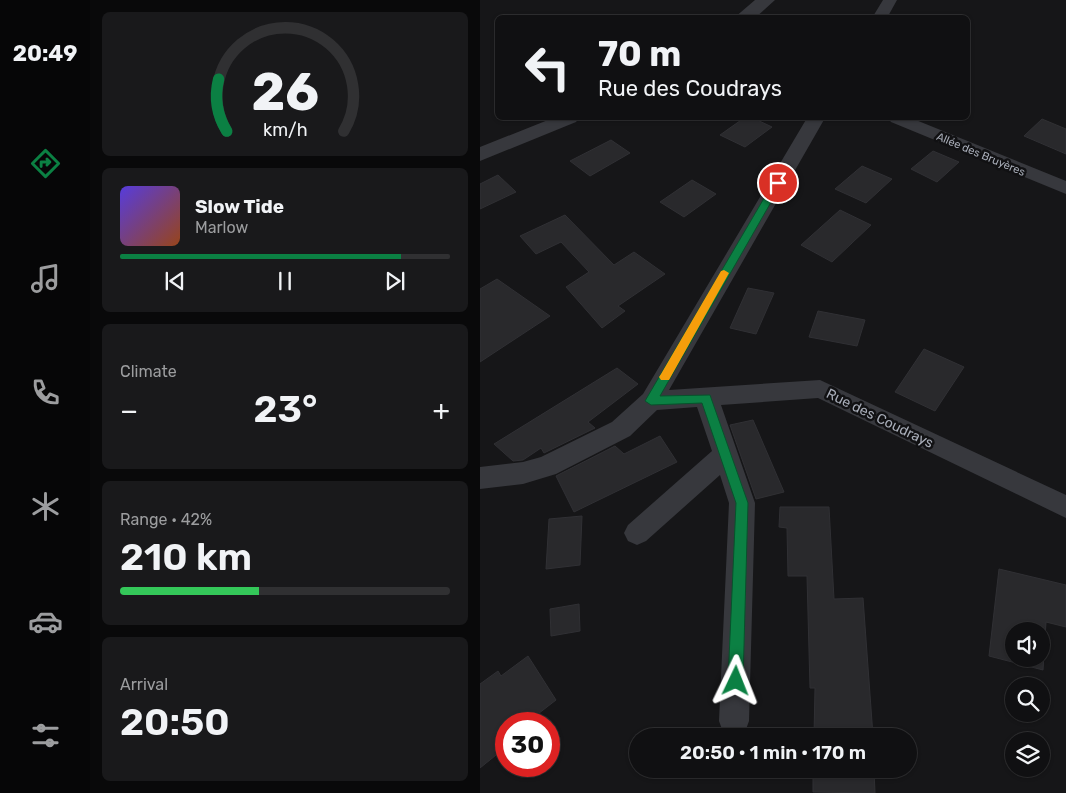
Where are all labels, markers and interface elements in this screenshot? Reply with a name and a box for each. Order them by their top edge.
text: 70 m [598,33,681,75]
icon: left [515,35,580,100]
text: 20:49 [13,40,77,67]
text: 26 [251,61,319,123]
text: Rue des Coudrays [598,75,782,102]
text: km/h [263,119,307,140]
street label: Allée des Bruyères [935,130,1027,179]
icon: directions [28,146,63,181]
pin [757,162,799,204]
icon: arrive [764,169,792,197]
text: Slow Tide [195,195,284,218]
text: Marlow [195,218,248,237]
icon: music [28,261,63,296]
icon: previous [161,267,189,295]
icon: pause [271,267,299,295]
icon: next [381,267,409,295]
text: Climate [120,362,177,381]
icon: phone [28,375,63,410]
street label: Rue des Coudrays [823,385,936,452]
text: 23° [253,386,317,432]
text: − [120,394,138,427]
text: + [433,394,450,427]
icon: climate [28,489,63,524]
text: Range · 42% [120,510,212,529]
text: 210 km [120,534,252,580]
icon: car [28,604,63,639]
map controls [1005,622,1050,777]
button: sound [1005,622,1050,667]
position arrow [709,654,761,706]
text: Arrival [120,675,168,694]
button: search [1005,677,1050,722]
text: 20:50 [120,699,230,745]
speed limit sign: 30 [495,712,560,777]
icon: filters [28,718,63,753]
button: layers [1005,732,1050,777]
text: 20:50 · 1 min · 170 m [680,741,866,764]

